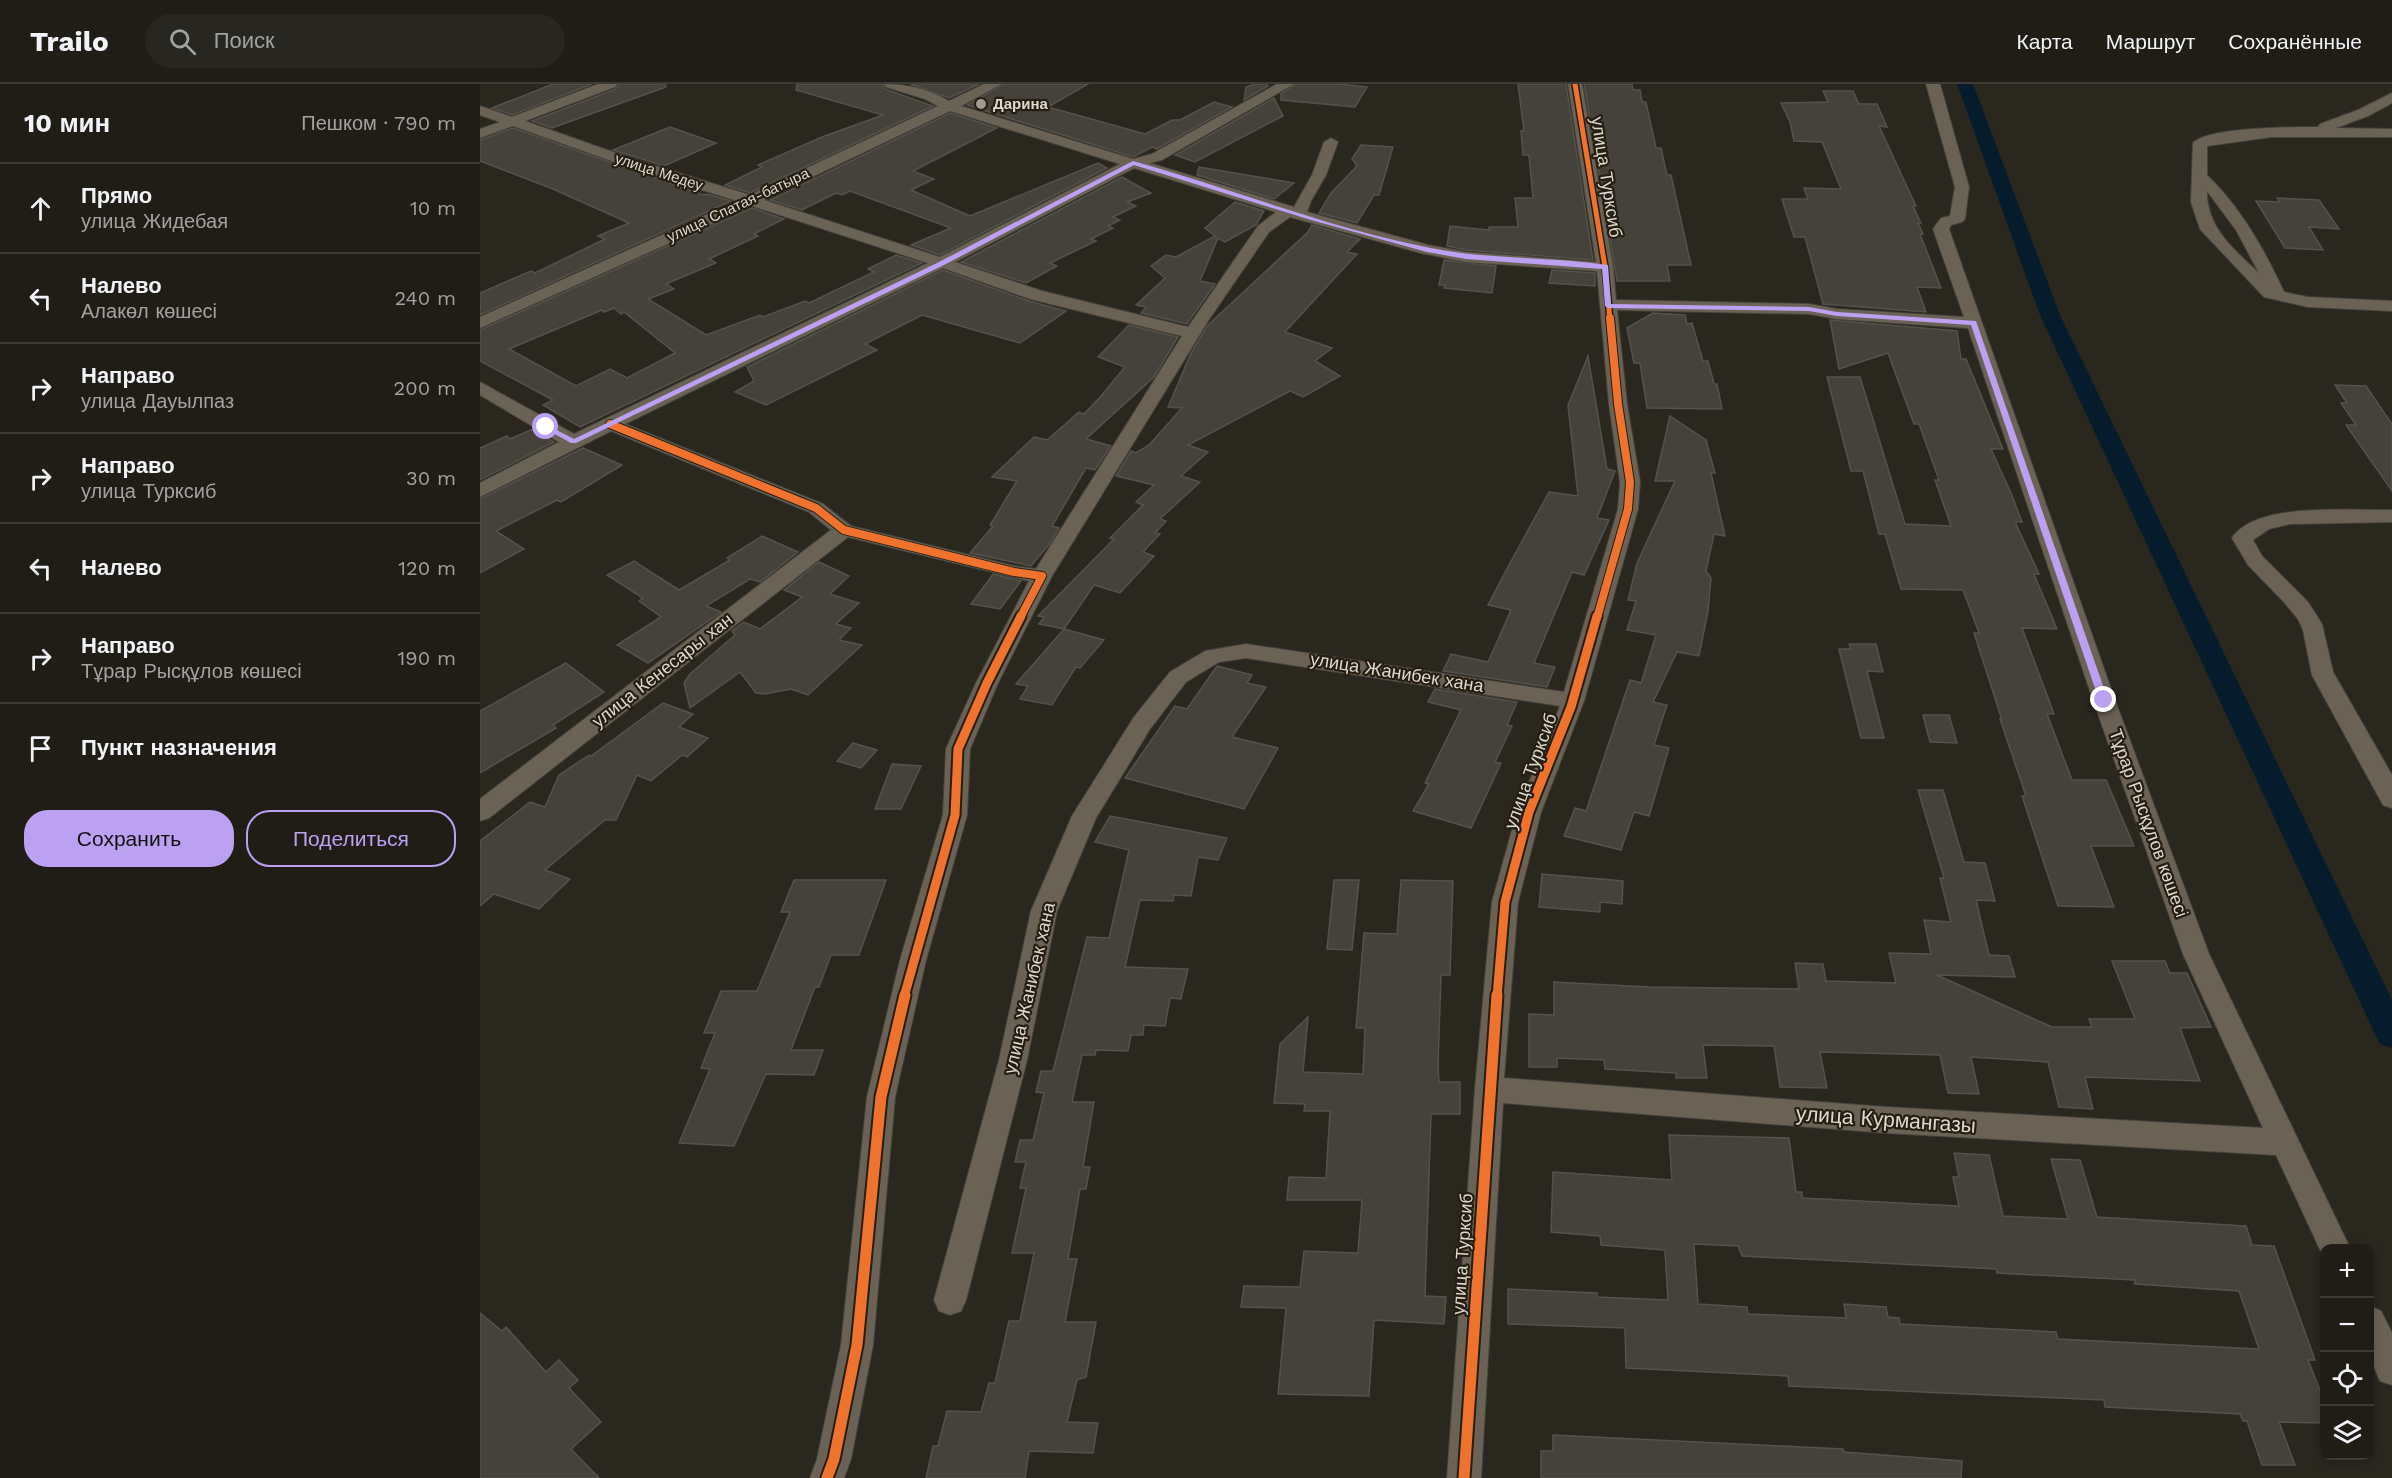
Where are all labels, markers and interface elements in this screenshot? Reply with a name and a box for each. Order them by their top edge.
search box [145,14,565,68]
text: Trailo [30,25,109,58]
icon: search [166,25,199,58]
text: Поиск [214,28,275,53]
text: Карта [2017,29,2073,54]
text: Маршрут [2106,29,2195,54]
text: Сохранённые [2228,29,2362,54]
place label: Дарина [993,95,1048,113]
marker: Дарина [974,97,988,111]
text: 10 мин [24,108,110,138]
text: Пешком · 790 m [301,111,456,135]
street label: улица Турксиб [1587,115,1627,239]
street label: улица Медеу [613,149,706,195]
street label: улица Спатая-батыра [664,164,813,246]
text: Прямо [81,183,152,208]
icon: ahead [24,192,57,225]
text: 10 m [410,196,456,220]
text: улица Жидебая [81,209,228,233]
text: Налево [81,273,162,298]
icon: left [24,282,57,315]
text: 240 m [394,286,456,310]
text: Алакөл көшесі [81,299,217,323]
text: Направо [81,363,175,388]
icon: right [24,372,57,405]
text: 200 m [394,376,456,400]
text: улица Дауылпаз [81,389,234,413]
route start [532,413,558,439]
text: Направо [81,453,175,478]
icon: right [24,462,57,495]
text: 30 m [406,466,456,490]
text: улица Турксиб [81,479,216,503]
icon: left [24,552,57,585]
text: Налево [81,555,162,580]
text: 120 m [398,556,456,580]
street label: улица Кенесары хан [587,608,737,732]
text: Направо [81,633,175,658]
icon: right [24,642,57,675]
text: 190 m [398,646,456,670]
street label: улица Жанибек хана [1309,648,1486,696]
text: Тұрар Рысқұлов көшесі [81,659,302,683]
route end [2090,686,2116,712]
street label: улица Турксиб [1499,710,1561,832]
street label: Тұрар Рысқұлов көшесі [2105,726,2193,920]
icon: arrive [24,732,57,765]
text: Пункт назначения [81,735,277,760]
button: Сохранить [24,810,234,867]
button: Поделиться [246,810,456,867]
street label: улица Жанибек хана [999,899,1059,1076]
street label: улица Курмангазы [1795,1100,1977,1138]
street label: улица Турксиб [1447,1192,1477,1316]
map controls [2320,1244,2374,1460]
button: + [2320,1244,2374,1298]
button: − [2320,1298,2374,1352]
button: locate [2320,1352,2374,1406]
button: layers [2320,1406,2374,1460]

